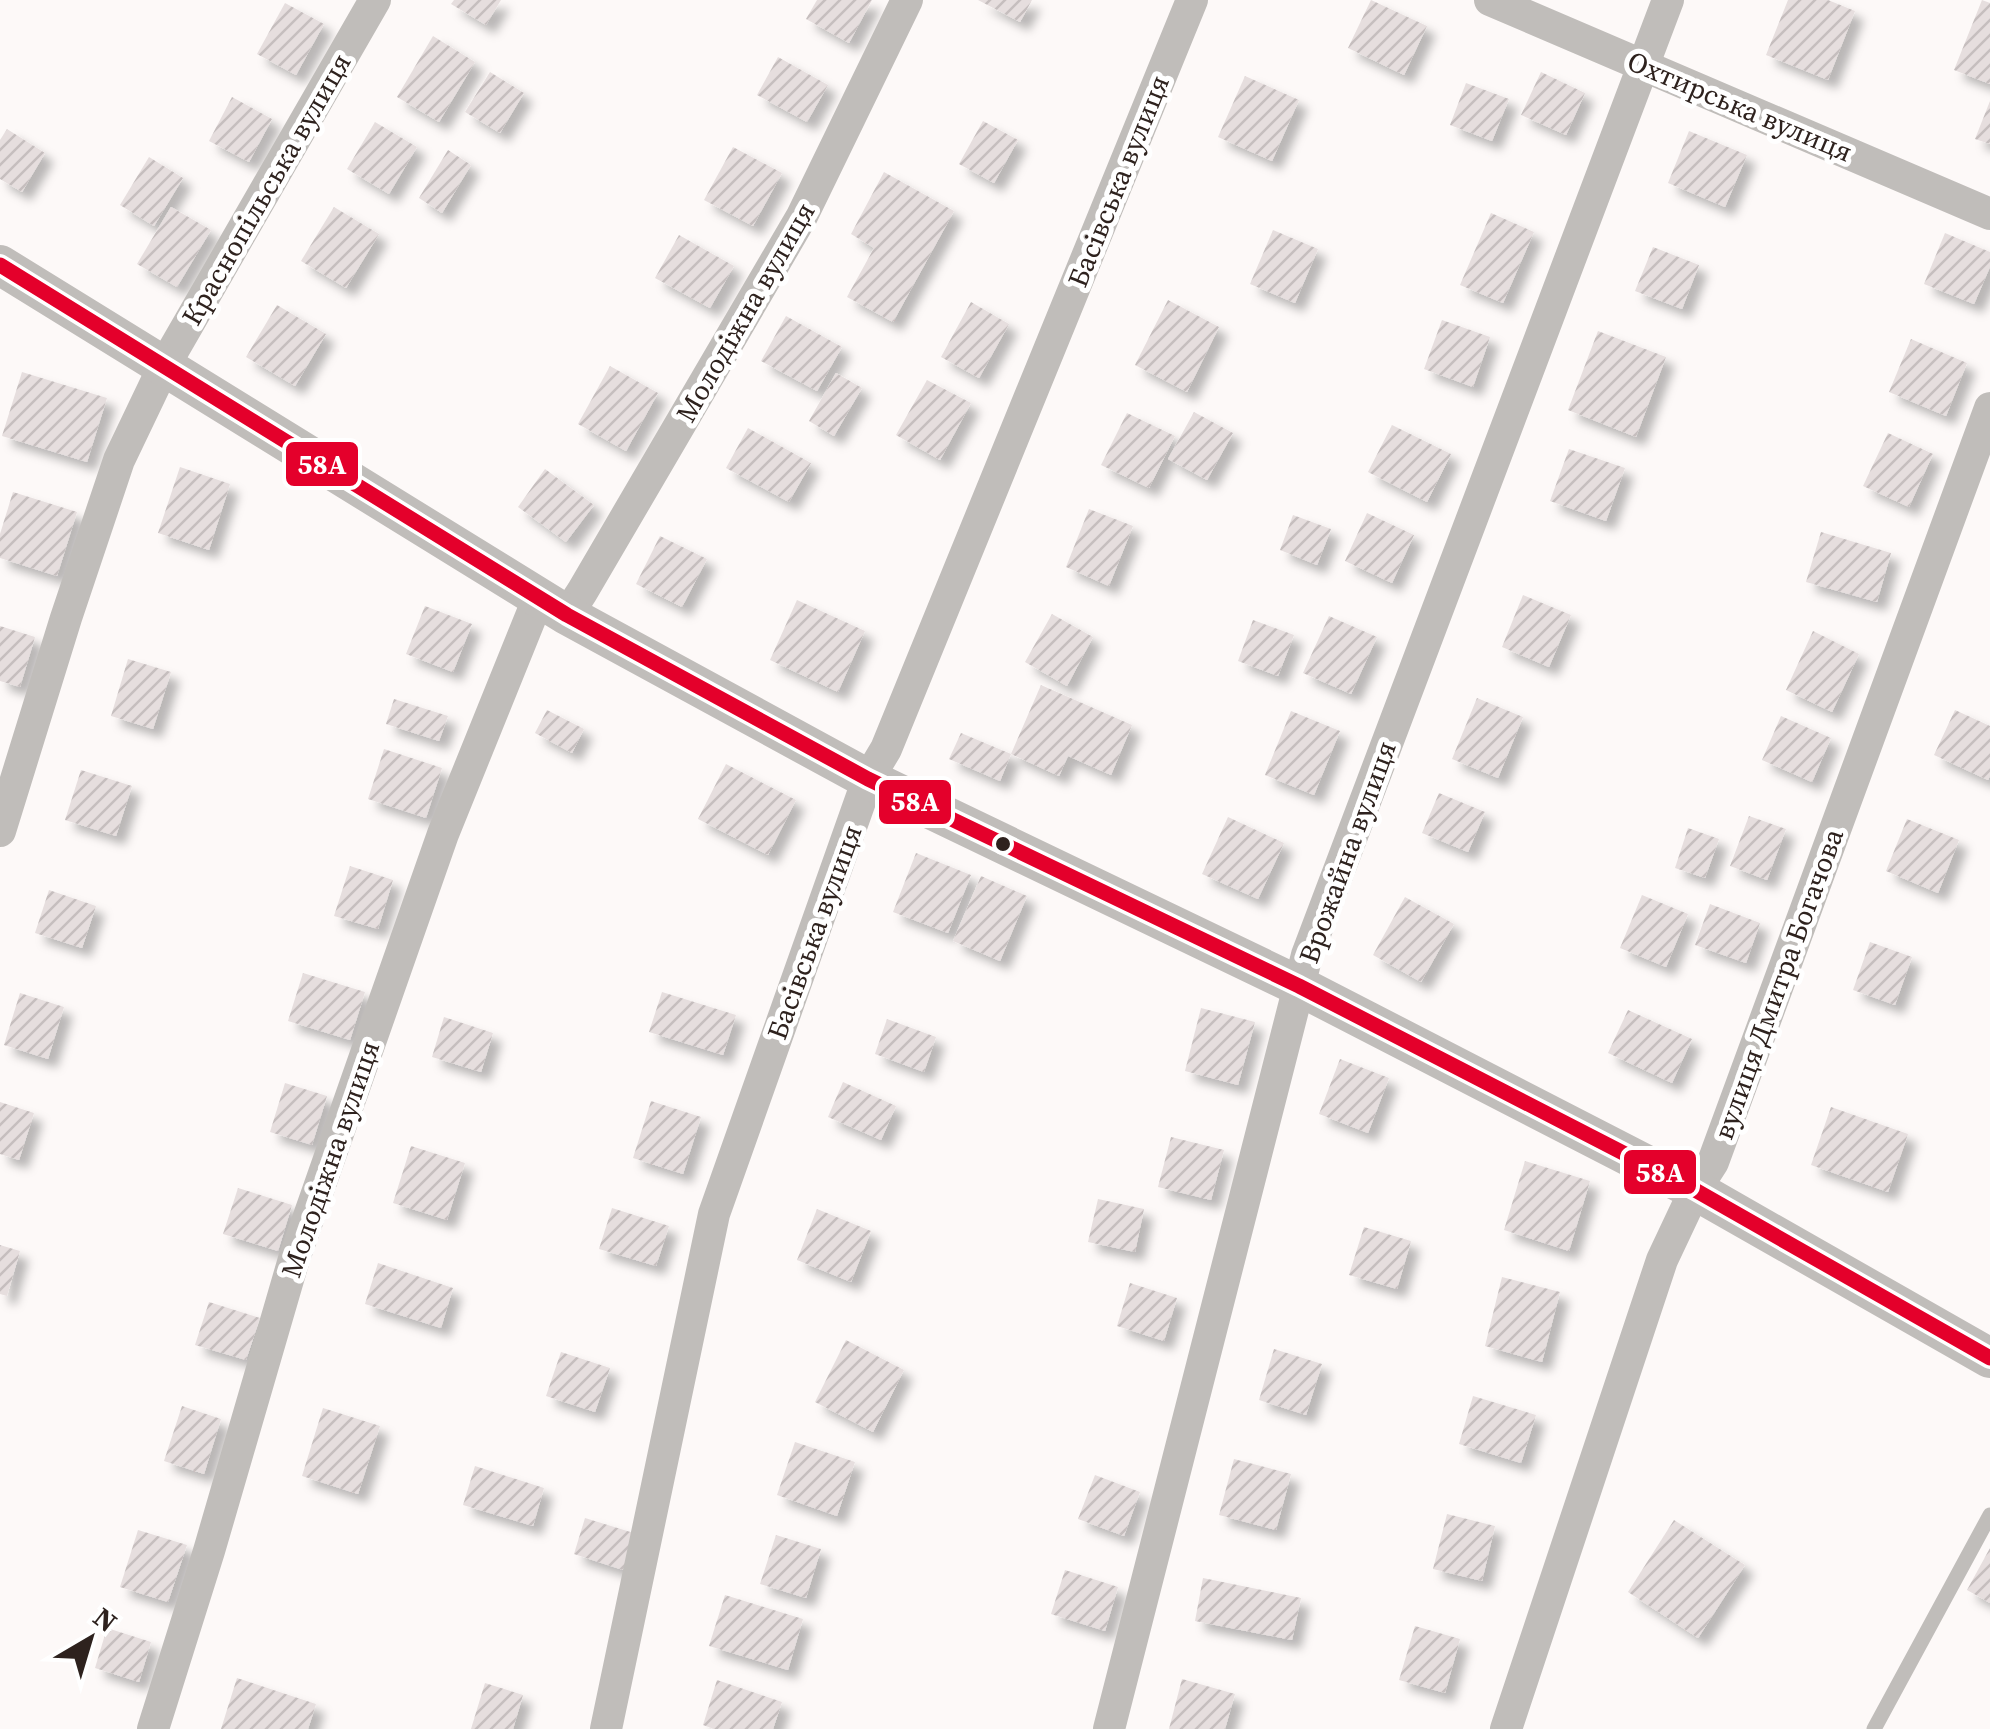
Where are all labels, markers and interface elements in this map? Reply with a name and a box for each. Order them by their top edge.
street label: Охтирська вулиця [1622,41,1858,171]
street label: Краснопільська вулиця [172,46,360,332]
street label: Басівська вулиця [1058,69,1178,293]
street label: Молодіжна вулиця [667,195,823,429]
line badge: 58А [284,440,360,488]
text: 58А [297,445,347,483]
street label: Врожайна вулиця [1289,736,1405,968]
line badge: 58А [877,778,953,826]
text: 58А [890,782,940,820]
street label: Басівська вулиця [758,819,870,1045]
street label: вулиця Дмитра Богачова [1704,823,1852,1145]
unlabelled marker [993,834,1013,854]
street label: Молодіжна вулиця [272,1036,388,1282]
line badge: 58А [1622,1148,1698,1196]
text: 58А [1635,1153,1685,1191]
north arrow [40,1589,140,1689]
text: N [86,1598,125,1641]

